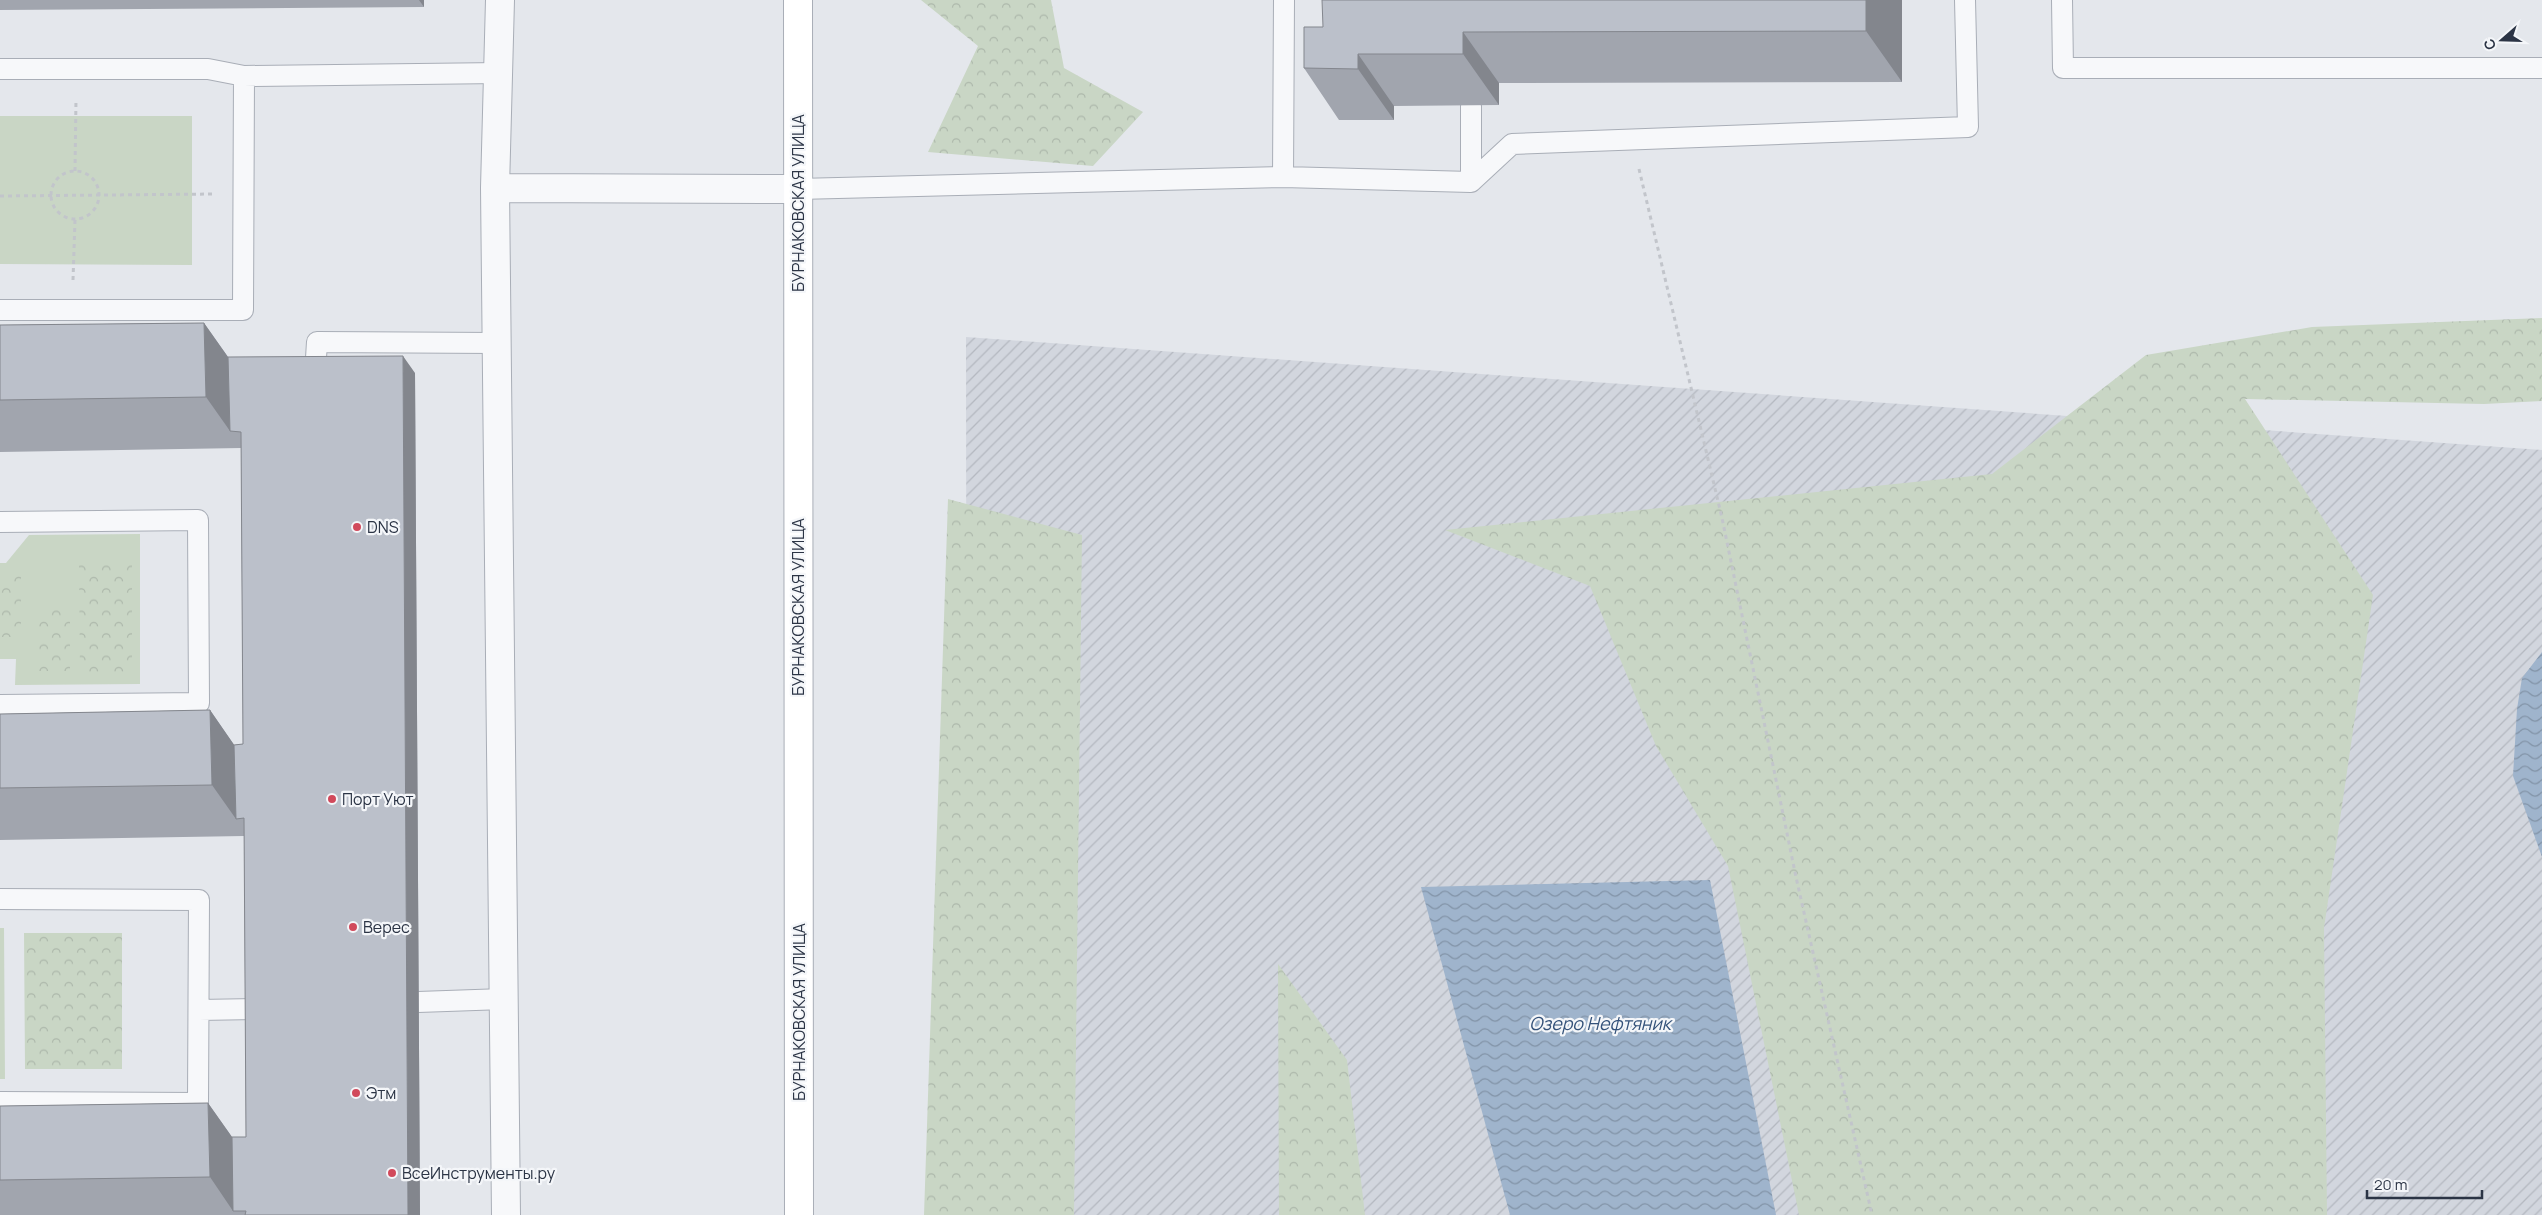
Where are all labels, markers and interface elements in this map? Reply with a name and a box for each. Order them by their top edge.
north arrow [2477,15,2527,65]
text: С [2479,37,2500,53]
street label: БУРНАКОВСКАЯ УЛИЦА [787,114,809,292]
place label: DNS [367,516,399,538]
street label: БУРНАКОВСКАЯ УЛИЦА [787,518,809,696]
marker: DNS [351,521,363,533]
place label: Порт Уют [342,788,414,810]
marker: Порт Уют [326,793,338,805]
place label: Верес [363,916,410,938]
marker: Верес [347,921,359,933]
street label: БУРНАКОВСКАЯ УЛИЦА [788,923,810,1101]
water label: Озеро Нефтяник [1529,1011,1674,1035]
place label: Этм [366,1082,396,1104]
marker: Этм [350,1087,362,1099]
place label: ВсеИнструменты.ру [402,1162,556,1184]
marker: ВсеИнструменты.ру [386,1167,398,1179]
scale bar [2367,1168,2482,1200]
text: 20 m [2374,1174,2407,1195]

